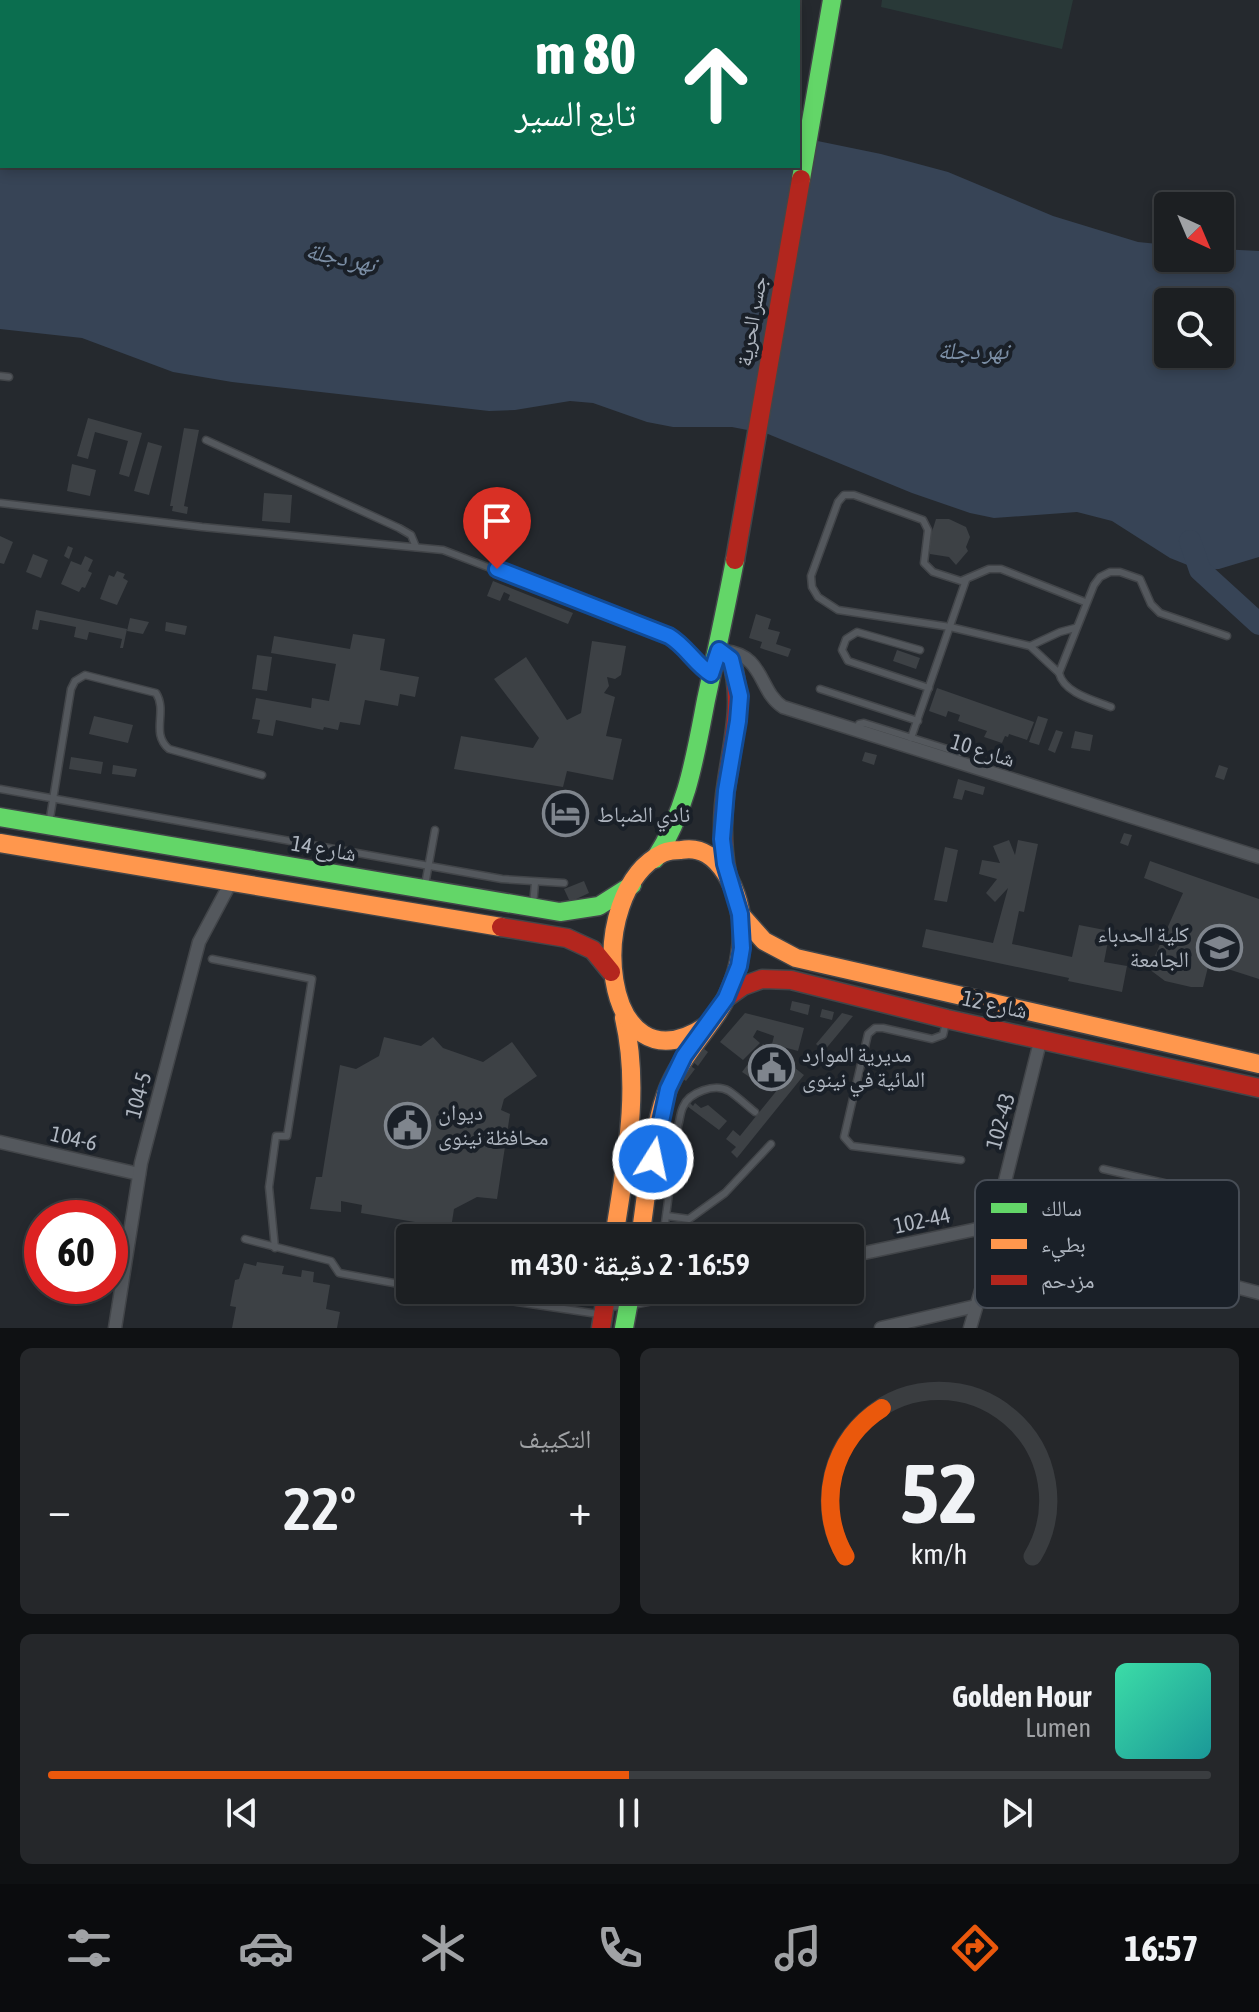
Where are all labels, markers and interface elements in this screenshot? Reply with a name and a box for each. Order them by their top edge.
text: 80 m [535,22,636,86]
icon: ahead [664,32,768,136]
text: تابع السير [515,92,636,134]
north arrow [1154,192,1234,272]
map controls [1154,192,1234,368]
water label: نهر دجلة [304,236,382,279]
street label: جسر الحرية [730,274,772,368]
button: search [1154,288,1234,368]
water label: نهر دجلة [938,337,1012,364]
pin [463,487,531,569]
icon: arrive [475,499,519,543]
street label: شارع 10 [948,728,1018,773]
hotel icon: نادي الضباط [542,790,590,838]
place label: نادي الضباط [597,801,690,832]
street label: شارع 14 [289,830,359,867]
place label: كلية الحدباء الجامعة [1097,921,1189,972]
school or university icon: كلية الحدباء الجامعة [1196,923,1244,971]
street label: شارع 12 [960,984,1030,1025]
place label: مديرية الموارد المائية في نينوى [802,1041,925,1097]
public building icon: مديرية الموارد المائية في نينوى [747,1043,795,1091]
street label: 104-5 [119,1069,157,1121]
street label: 102-43 [980,1090,1020,1152]
place label: ديوان محافظة نينوى [438,1099,549,1151]
public building icon: ديوان محافظة نينوى [383,1101,431,1149]
position arrow [611,1117,695,1201]
street label: 104-6 [48,1120,100,1156]
legend [975,1180,1239,1308]
text: سالك [1041,1195,1082,1221]
speed limit sign: 60 [24,1200,128,1304]
street label: 102-44 [891,1201,953,1239]
text: بطيء [1041,1231,1086,1262]
text: 16:59 · 2 دقيقة · 430 m [510,1247,750,1281]
text: مزدحم [1041,1267,1095,1295]
text: التكييف [519,1424,592,1454]
text: 52 [900,1445,978,1541]
text: 22° [283,1474,356,1543]
text: − [48,1484,71,1534]
text: + [569,1484,592,1534]
text: km/h [911,1537,968,1570]
text: Golden Hour [952,1679,1091,1713]
text: Lumen [1025,1713,1091,1743]
icon: previous [220,1791,264,1835]
icon: pause [607,1791,651,1835]
icon: next [995,1791,1039,1835]
icon: filters [61,1920,117,1976]
icon: car [238,1920,294,1976]
icon: climate [415,1920,471,1976]
icon: phone [592,1920,648,1976]
icon: music [770,1920,826,1976]
icon: directions [947,1920,1003,1976]
text: 16:57 [1124,1927,1198,1969]

